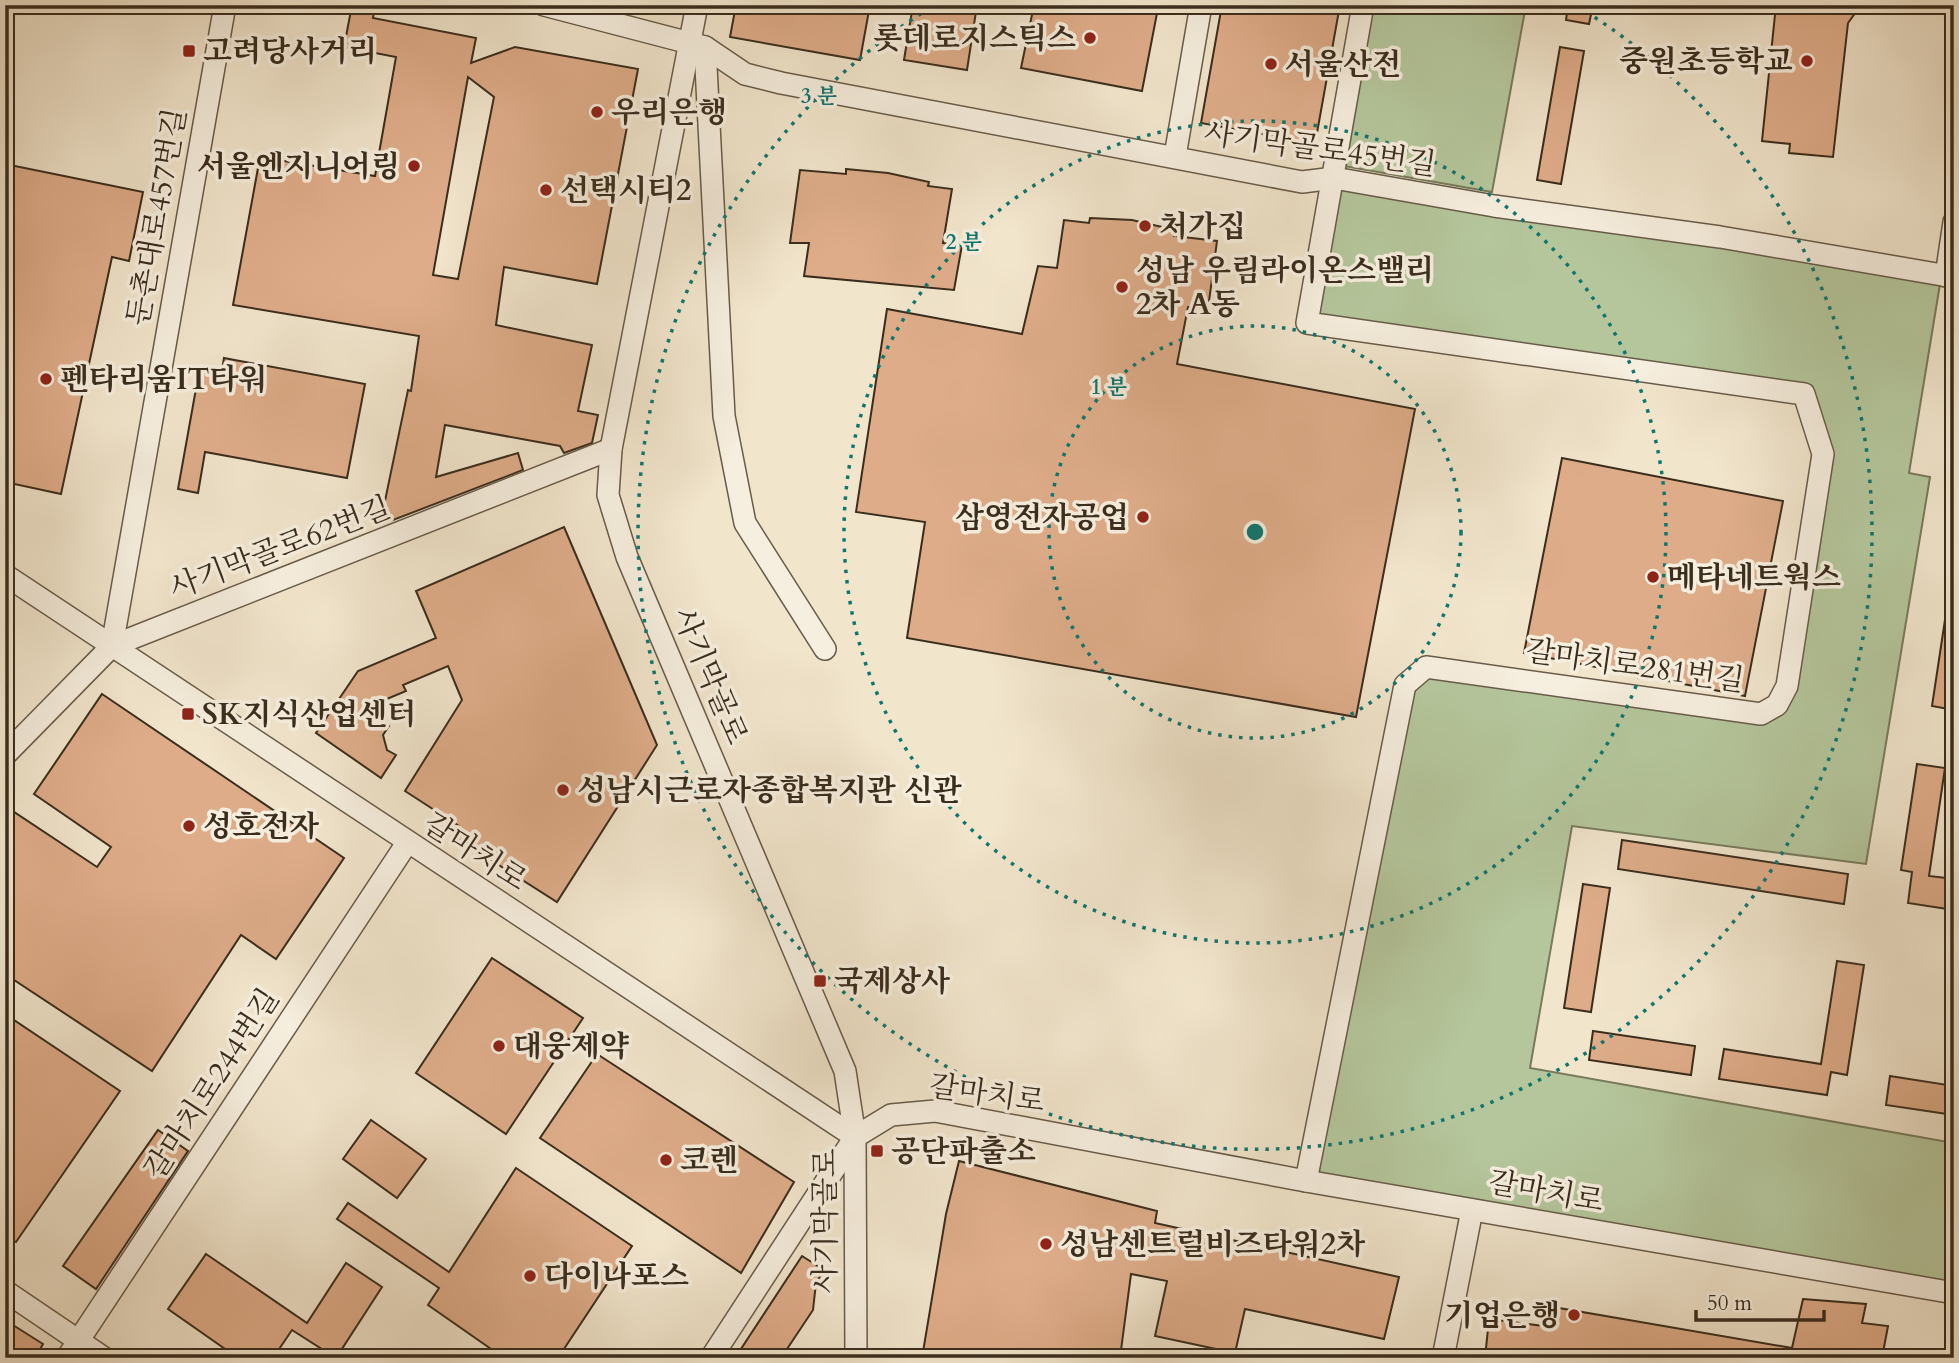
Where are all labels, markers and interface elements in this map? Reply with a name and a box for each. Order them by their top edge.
place label: 롯데로지스틱스 [873,18,1076,59]
marker: 롯데로지스틱스 [1082,30,1098,46]
place label: 고려당사거리 [203,31,377,72]
place label: 중원초등학교 [1619,41,1793,82]
marker: 고려당사거리 [181,43,197,59]
place label: 서울산전 [1285,44,1401,85]
marker: 중원초등학교 [1799,53,1815,69]
marker: 서울산전 [1263,56,1279,72]
text: 3 분 [801,82,837,111]
place label: 우리은행 [611,92,727,133]
marker: 우리은행 [589,104,605,120]
street label: 둔촌대로457번길 [118,105,196,329]
street label: 사기막골로45번길 [1201,112,1439,186]
place label: 서울엔지니어링 [197,146,400,187]
marker: 서울엔지니어링 [406,158,422,174]
place label: 선택시티2 [560,170,691,211]
marker: 선택시티2 [538,182,554,198]
place label: 처가집 [1159,206,1246,247]
marker: 처가집 [1137,218,1153,234]
text: 2 분 [946,228,982,257]
place label: 성남 우림라이온스밸리 2차 A동 [1136,250,1434,325]
marker: 성남 우림라이온스밸리 2차 A동 [1114,279,1130,295]
place label: 펜타리움IT타워 [60,359,267,400]
marker: 펜타리움IT타워 [38,371,54,387]
text: 1 분 [1091,373,1127,402]
street label: 사기막골로62번길 [164,487,396,609]
place label: 삼영전자공업 [955,497,1129,538]
marker: 삼영전자공업 [1135,509,1151,525]
centre of rings [1243,520,1267,544]
place label: 메타네트웍스 [1667,557,1841,598]
marker: 메타네트웍스 [1645,569,1661,585]
street label: 사기막골로 [663,601,757,751]
street label: 갈마치로281번길 [1523,630,1747,702]
place label: SK지식산업센터 [202,694,416,735]
marker: SK지식산업센터 [180,706,196,722]
place label: 성남시근로자종합복지관 신관 [577,770,962,811]
marker: 성남시근로자종합복지관 신관 [555,782,571,798]
street label: 갈마치로 [415,803,535,901]
place label: 성호전자 [203,806,319,847]
marker: 성호전자 [181,818,197,834]
place label: 국제상사 [834,961,950,1002]
marker: 국제상사 [812,973,828,989]
street label: 갈마치로244번길 [135,981,289,1187]
place label: 대웅제약 [513,1026,629,1067]
marker: 대웅제약 [491,1038,507,1054]
street label: 갈마치로 [927,1066,1047,1122]
place label: 공단파출소 [891,1131,1036,1172]
place label: 코렌 [680,1140,738,1181]
marker: 공단파출소 [869,1143,885,1159]
street label: 사기막골로 [805,1149,846,1293]
marker: 코렌 [658,1152,674,1168]
street label: 갈마치로 [1485,1162,1607,1222]
place label: 성남센트럴비즈타워2차 [1060,1224,1365,1265]
marker: 성남센트럴비즈타워2차 [1038,1236,1054,1252]
place label: 다이나포스 [544,1256,689,1297]
marker: 다이나포스 [522,1268,538,1284]
scale bar [1696,1279,1824,1323]
text: 50 m [1707,1289,1752,1318]
place label: 기업은행 [1444,1295,1560,1336]
marker: 기업은행 [1566,1307,1582,1323]

